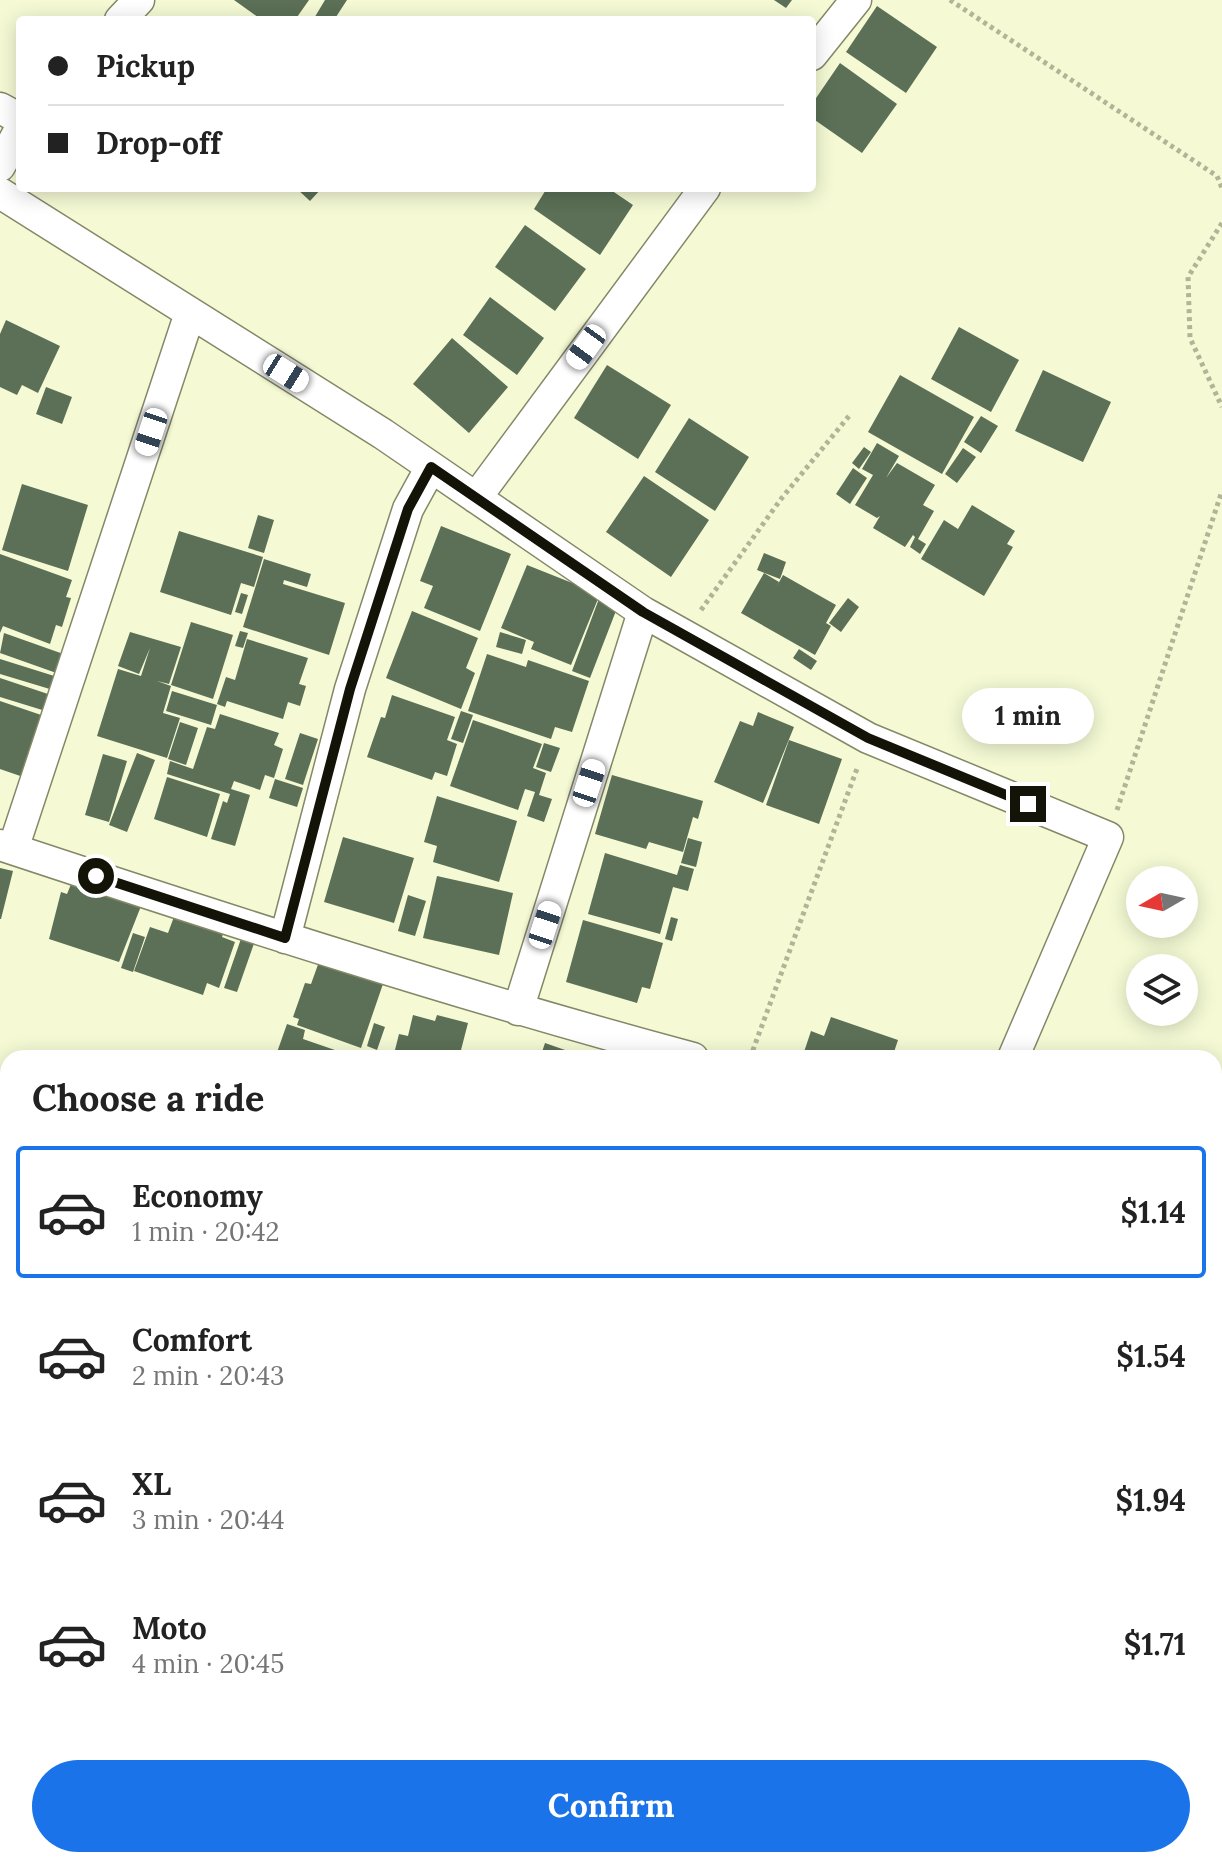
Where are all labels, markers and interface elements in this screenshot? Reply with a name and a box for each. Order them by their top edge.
text: Pickup [96,47,195,85]
text: Drop-off [96,124,221,162]
car [562,321,610,373]
car [259,350,313,396]
car [132,405,170,459]
callout: 1 min [962,688,1094,744]
text: 1 min [995,699,1061,732]
car [570,756,608,810]
route end [1010,786,1046,822]
route start [78,858,114,894]
north arrow [1126,866,1198,938]
map controls [1126,866,1198,1026]
car [526,898,564,952]
button: layers [1126,954,1198,1026]
text: Choose a ride [32,1075,264,1121]
icon: car [36,1176,108,1248]
text: Economy [132,1177,263,1215]
text: $1.14 [1121,1193,1186,1231]
text: 1 min · 20:42 [132,1215,279,1248]
icon: car [36,1320,108,1392]
text: Comfort [132,1321,252,1359]
text: $1.54 [1116,1337,1186,1375]
text: 2 min · 20:43 [132,1359,285,1392]
icon: car [36,1464,108,1536]
text: XL [132,1465,171,1503]
text: $1.94 [1116,1481,1186,1519]
text: 3 min · 20:44 [132,1503,285,1536]
icon: car [36,1608,108,1680]
text: Moto [132,1609,207,1647]
text: $1.71 [1124,1625,1186,1663]
text: 4 min · 20:45 [132,1647,284,1680]
button: Confirm [32,1760,1190,1852]

